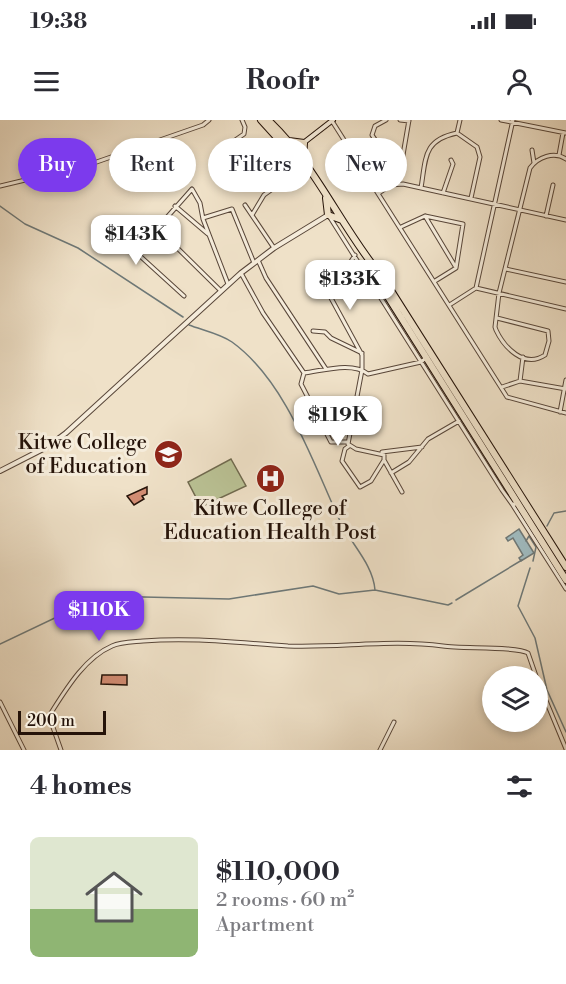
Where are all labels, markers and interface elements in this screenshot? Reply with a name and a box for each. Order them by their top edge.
text: 19:38 [30,8,87,35]
text: Roofr [246,64,320,98]
icon: menu [30,65,63,98]
icon: person [503,65,536,98]
chip: Buy [18,138,97,192]
chip: Rent [109,138,196,192]
chip: Filters [208,138,313,192]
chip: New [325,138,407,192]
pin: $143K [94,215,178,266]
text: $143K [105,222,167,247]
pin: $133K [308,260,392,311]
text: $133K [319,267,381,292]
pin: $119K [296,396,380,447]
text: $119K [308,403,368,428]
place label: Kitwe College of Education [18,430,147,480]
school or university icon: Kitwe College of Education [152,439,184,471]
hospital icon: Kitwe College of Education Health Post [254,462,286,494]
place label: Kitwe College of Education Health Post [164,496,377,546]
pin: $110K [57,591,141,642]
text: $110K [68,598,130,623]
map controls [482,666,548,732]
button: layers [482,666,548,732]
scale bar [18,708,106,736]
text: 200 m [27,711,75,731]
text: 4 homes [30,770,132,802]
icon: filters [503,770,536,803]
text: $110,000 [216,856,340,888]
icon: home [78,861,150,933]
text: 2 rooms · 60 m² [216,888,354,913]
text: Apartment [216,913,314,938]

